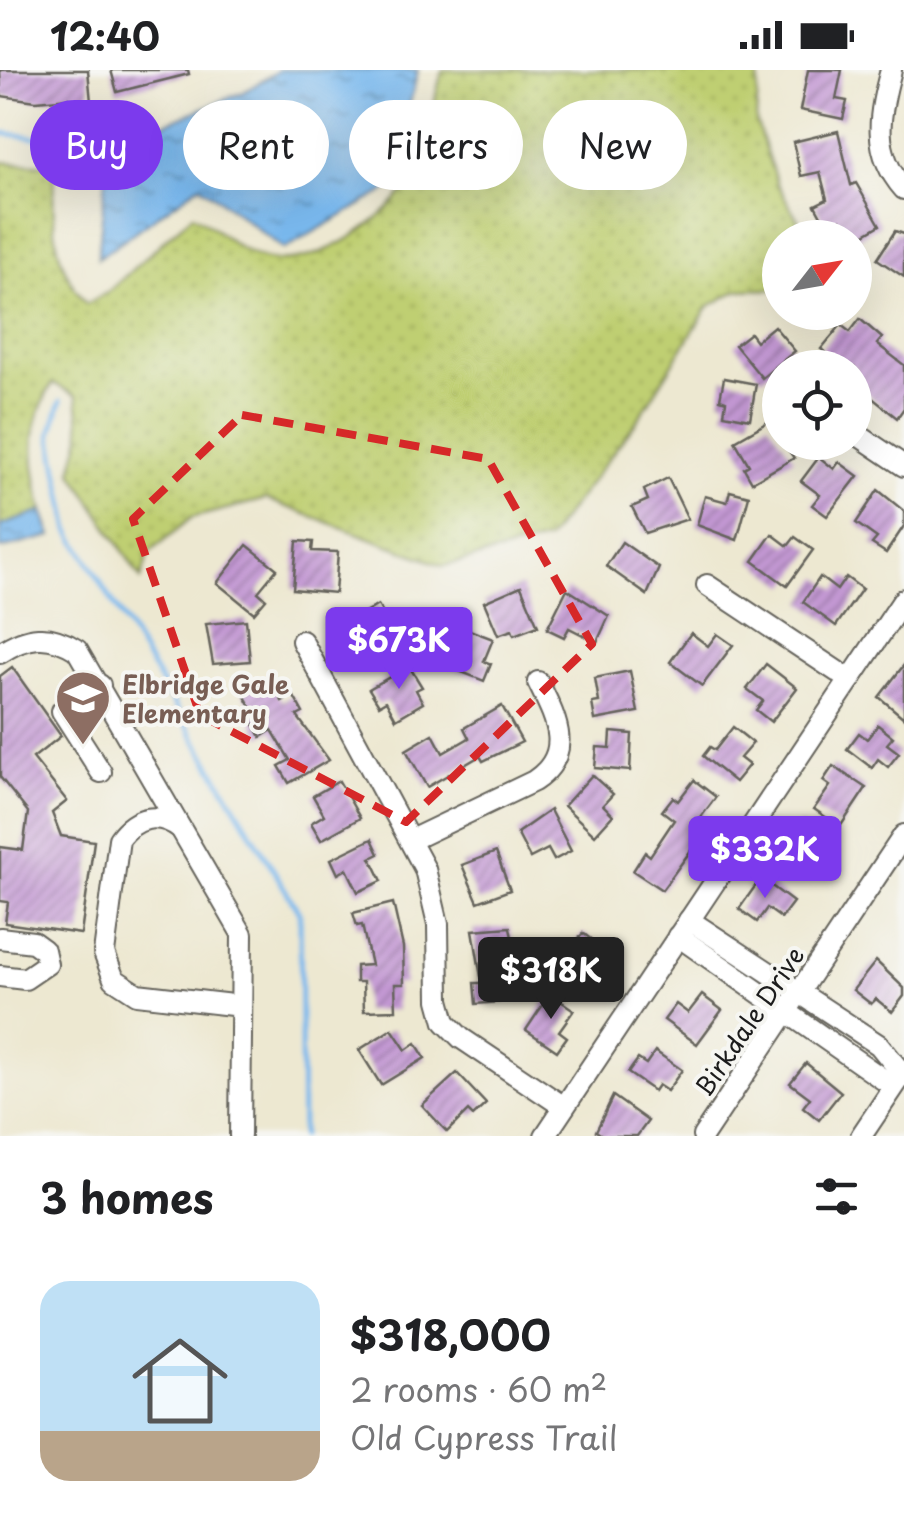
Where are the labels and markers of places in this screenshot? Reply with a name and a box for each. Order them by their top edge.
pin: $673K [329,607,469,692]
place label: Elbridge Gale Elementary [122,665,289,732]
school or university icon: Elbridge Gale Elementary [53,668,113,747]
pin: $332K [695,816,835,901]
pin: $318K [481,937,621,1022]

